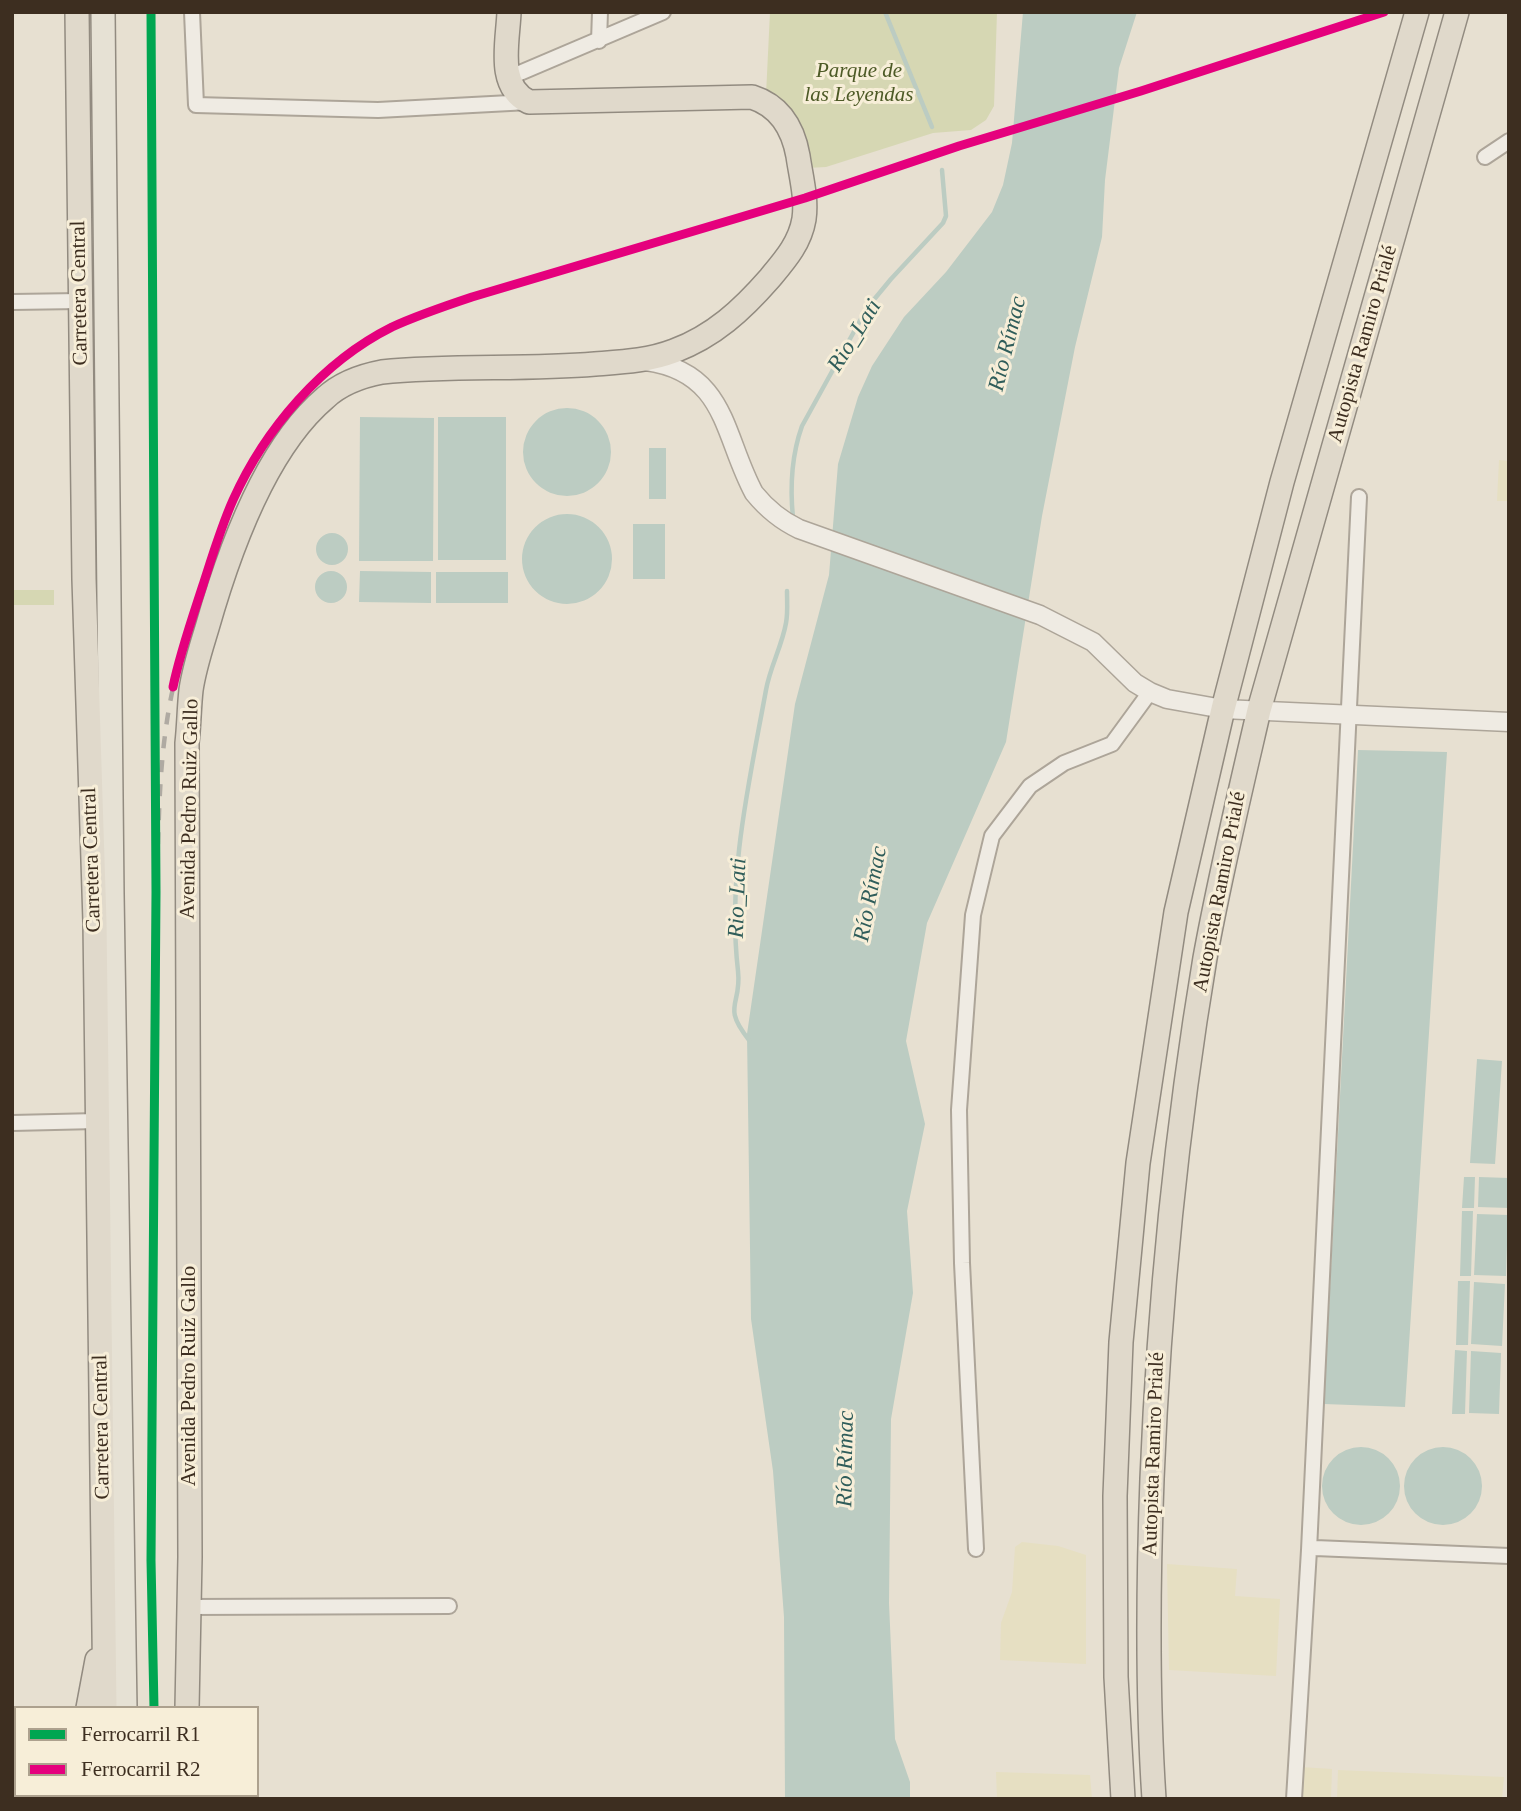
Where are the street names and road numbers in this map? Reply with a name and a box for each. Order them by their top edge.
street label: Carretera Central [66,220,94,366]
street label: Autopista Ramiro Prialé [1323,242,1403,446]
street label: Avenida Pedro Ruiz Gallo [175,698,205,920]
street label: Carretera Central [77,787,107,933]
street label: Autopista Ramiro Prialé [1188,789,1252,995]
street label: Avenida Pedro Ruiz Gallo [176,1266,202,1486]
street label: Autopista Ramiro Prialé [1138,1352,1170,1556]
street label: Carretera Central [88,1354,116,1500]

